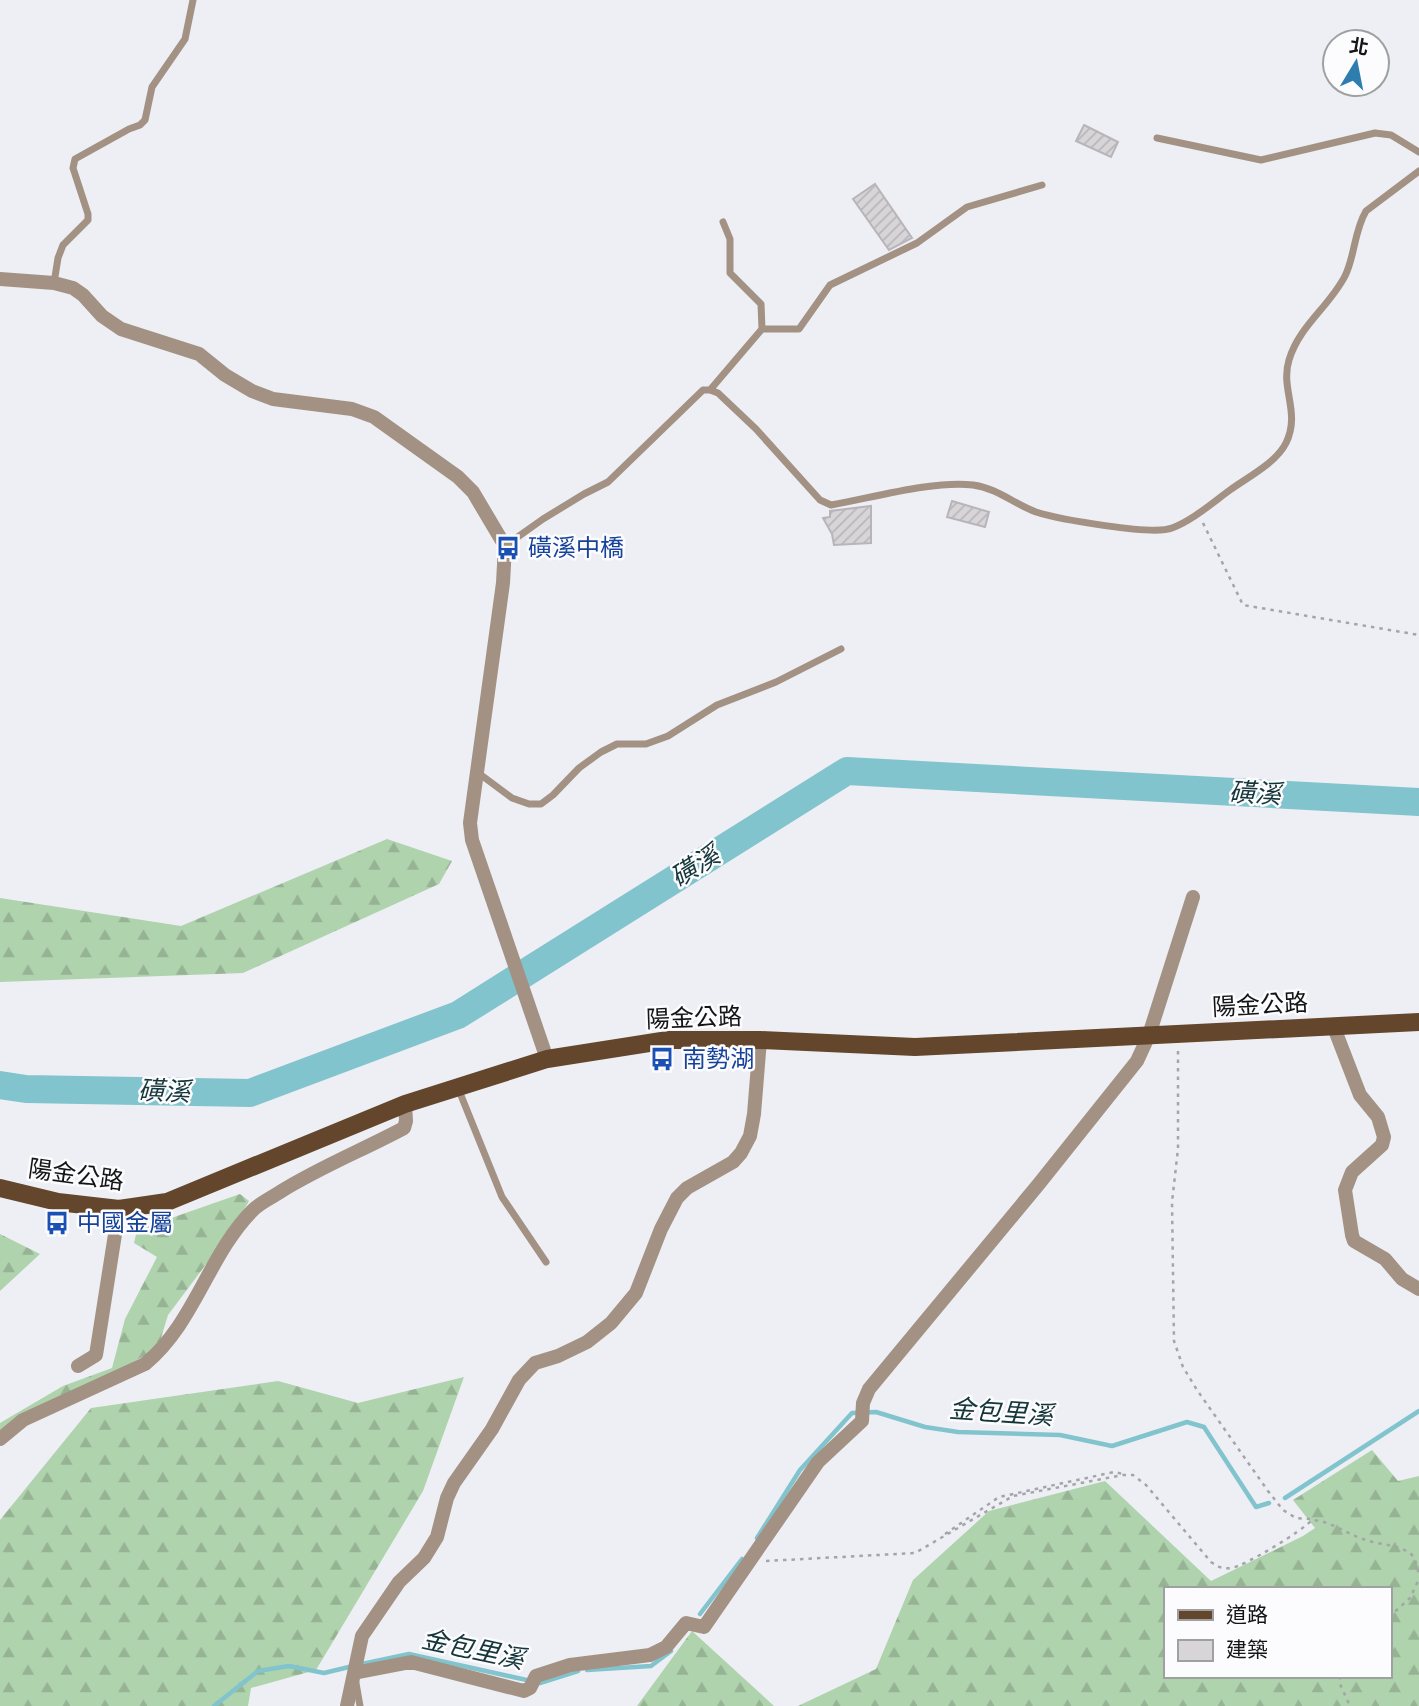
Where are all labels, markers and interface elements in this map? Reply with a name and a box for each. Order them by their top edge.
north arrow [1321,28,1391,98]
text: 北 [1347,34,1370,61]
place label: 磺溪中橋 [528,533,624,563]
bus stop icon: 磺溪中橋 [494,534,522,562]
water label: 磺溪 [1228,777,1286,812]
water label: 磺溪 [665,837,729,894]
street label: 陽金公路 [1211,988,1309,1022]
street label: 陽金公路 [646,1001,742,1035]
place label: 南勢湖 [682,1044,754,1074]
bus stop icon: 南勢湖 [648,1045,676,1073]
water label: 磺溪 [137,1075,194,1109]
street label: 陽金公路 [26,1153,126,1197]
place label: 中國金屬 [77,1208,173,1238]
bus stop icon: 中國金屬 [43,1209,71,1237]
water label: 金包里溪 [948,1393,1058,1433]
legend [1164,1587,1391,1678]
text: 道路 [1226,1602,1268,1628]
water label: 金包里溪 [419,1624,531,1677]
text: 建築 [1226,1637,1268,1663]

